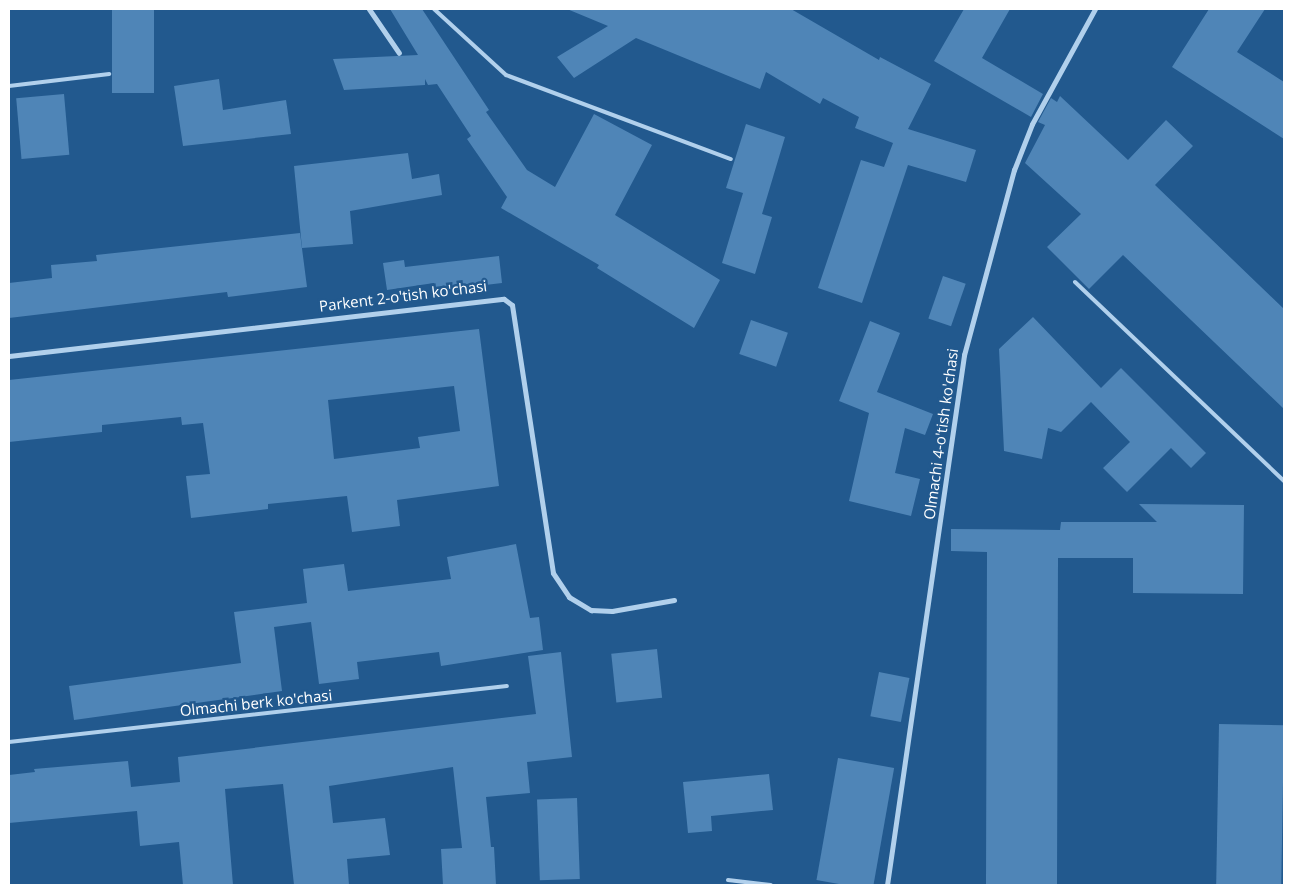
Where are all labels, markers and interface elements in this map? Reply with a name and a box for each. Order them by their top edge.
street label: Parkent 2-o'tish ko'chasi [318,277,488,315]
street label: Olmachi 4-o'tish ko'chasi [920,347,962,521]
street label: Olmachi berk ko'chasi [179,686,333,720]

